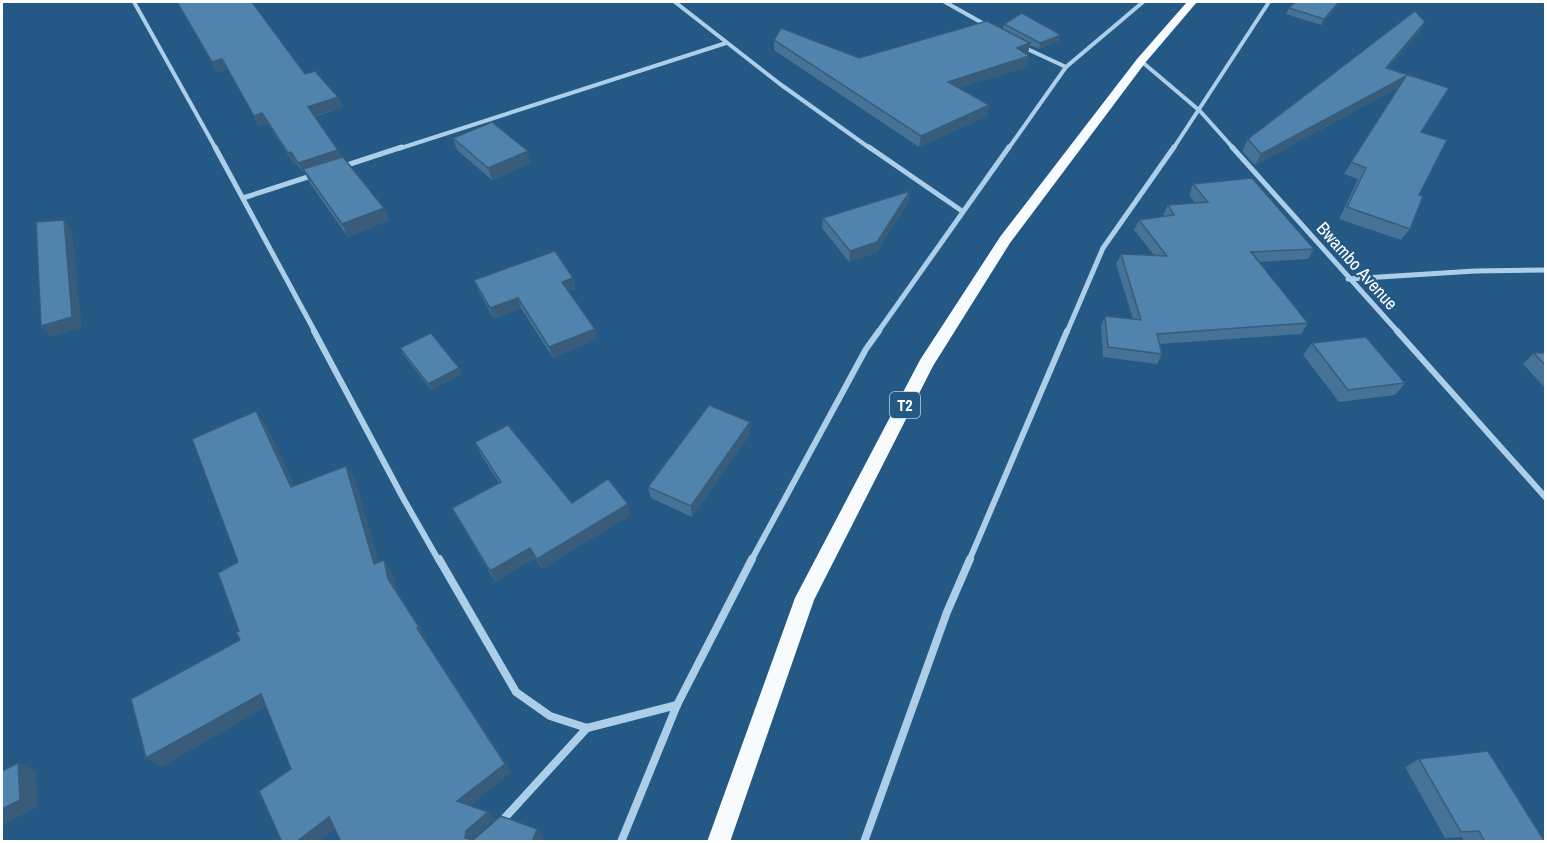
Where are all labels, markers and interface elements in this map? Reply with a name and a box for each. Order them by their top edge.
street label: Bwambo Avenue [1311,216,1404,315]
road number: T2 [890,392,920,418]

